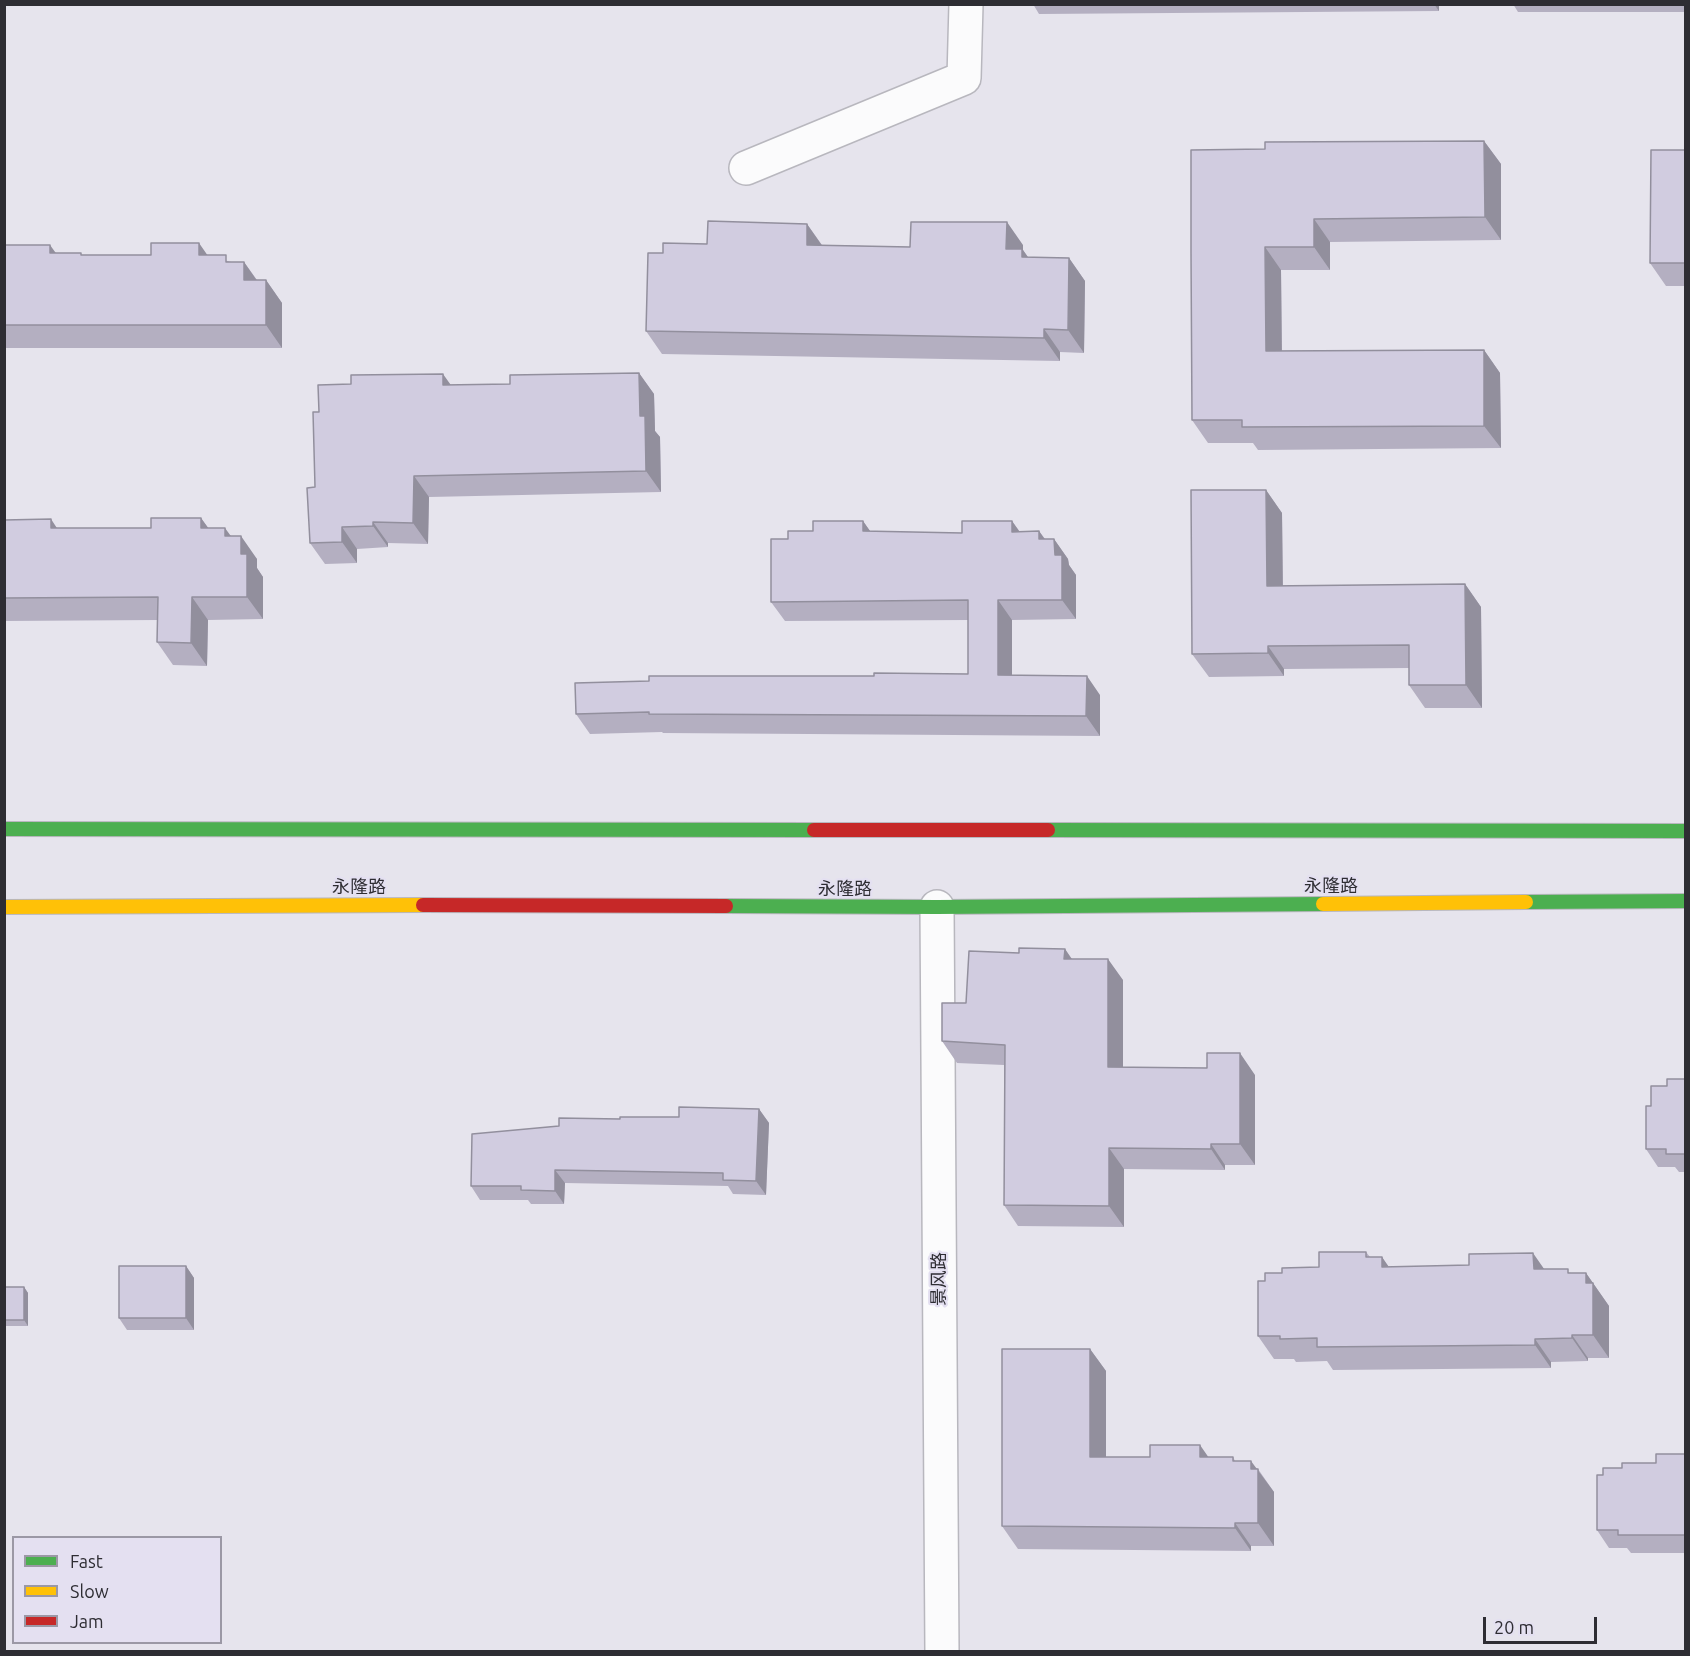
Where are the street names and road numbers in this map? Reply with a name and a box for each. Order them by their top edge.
street label: 永隆路 [1304,875,1358,897]
street label: 永隆路 [332,876,386,898]
street label: 永隆路 [818,878,872,900]
street label: 景风路 [928,1252,950,1306]

